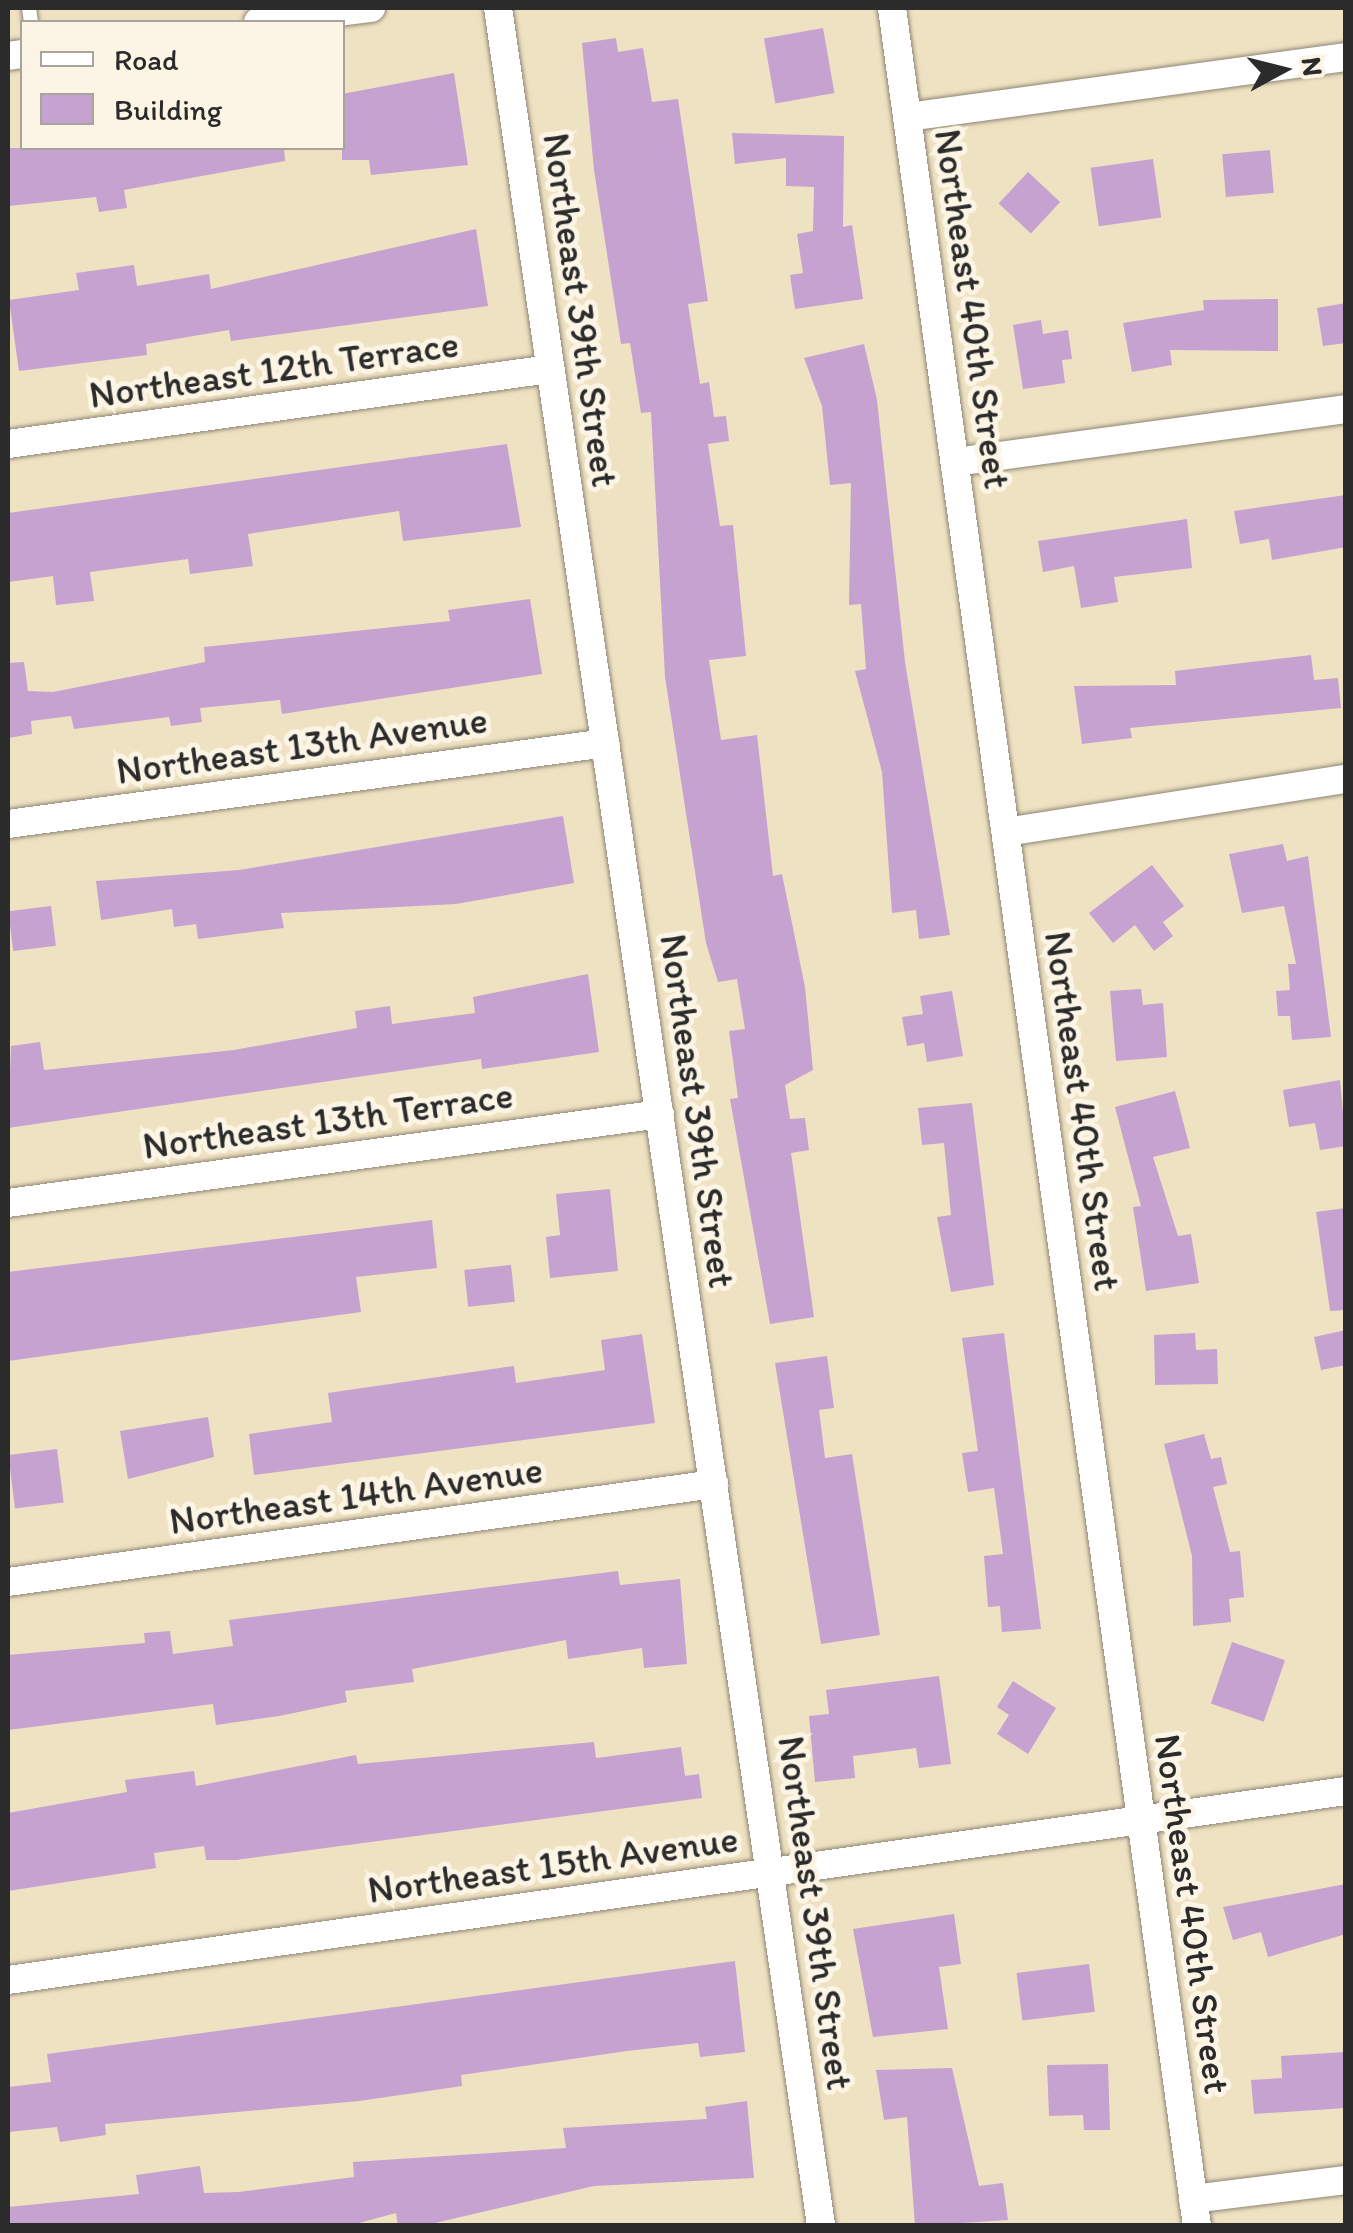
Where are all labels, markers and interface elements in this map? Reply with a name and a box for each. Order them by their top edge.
legend [20,20,345,150]
north arrow [1233,20,1333,120]
text: Road [114,41,179,78]
text: N [1295,55,1331,78]
text: Building [114,91,222,128]
street label: Northeast 40th Street [924,127,1020,491]
street label: Northeast 39th Street [533,131,627,489]
street label: Northeast 12th Terrace [87,322,461,418]
street label: Northeast 13th Avenue [115,698,489,794]
street label: Northeast 40th Street [1034,929,1130,1293]
street label: Northeast 39th Street [650,932,744,1290]
street label: Northeast 13th Terrace [140,1072,516,1170]
street label: Northeast 14th Avenue [168,1447,544,1545]
street label: Northeast 40th Street [1144,1732,1240,2096]
street label: Northeast 39th Street [768,1734,862,2092]
street label: Northeast 15th Avenue [366,1817,740,1913]

